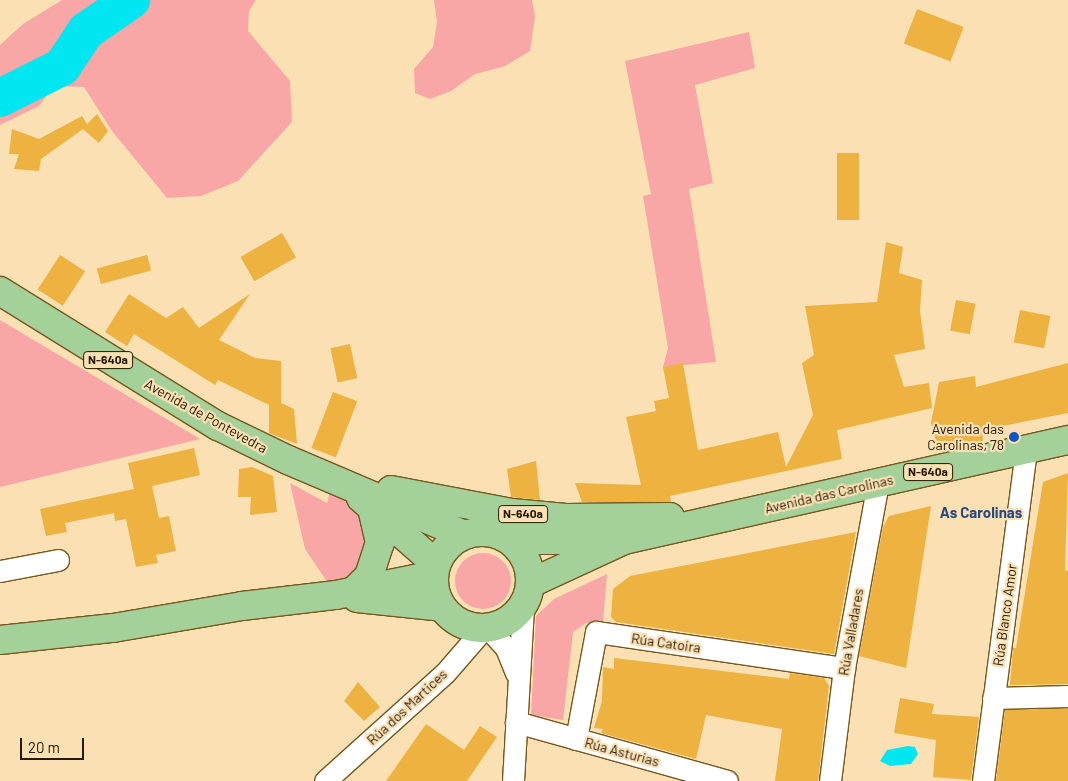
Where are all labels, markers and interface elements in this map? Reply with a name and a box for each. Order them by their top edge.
road number: N-640a [83,350,133,370]
street label: Avenida de Pontevedra [142,375,270,457]
place label: Avenida das Carolinas, 78 [927,421,1004,454]
marker: Avenida das Carolinas, 78 [1008,431,1020,443]
road number: N-640a [903,462,953,482]
street label: Avenida das Carolinas [763,471,895,517]
road number: N-640a [498,504,548,524]
district label: As Carolinas [940,504,1022,522]
street label: Rúa Blanco Amor [990,563,1020,667]
street label: Rúa Valladares [835,587,867,677]
street label: Rúa Catoira [630,630,702,656]
street label: Rúa dos Martices [363,666,451,748]
scale bar [22,728,86,760]
street label: Rúa Asturias [583,734,661,770]
text: 20 m [28,738,60,756]

